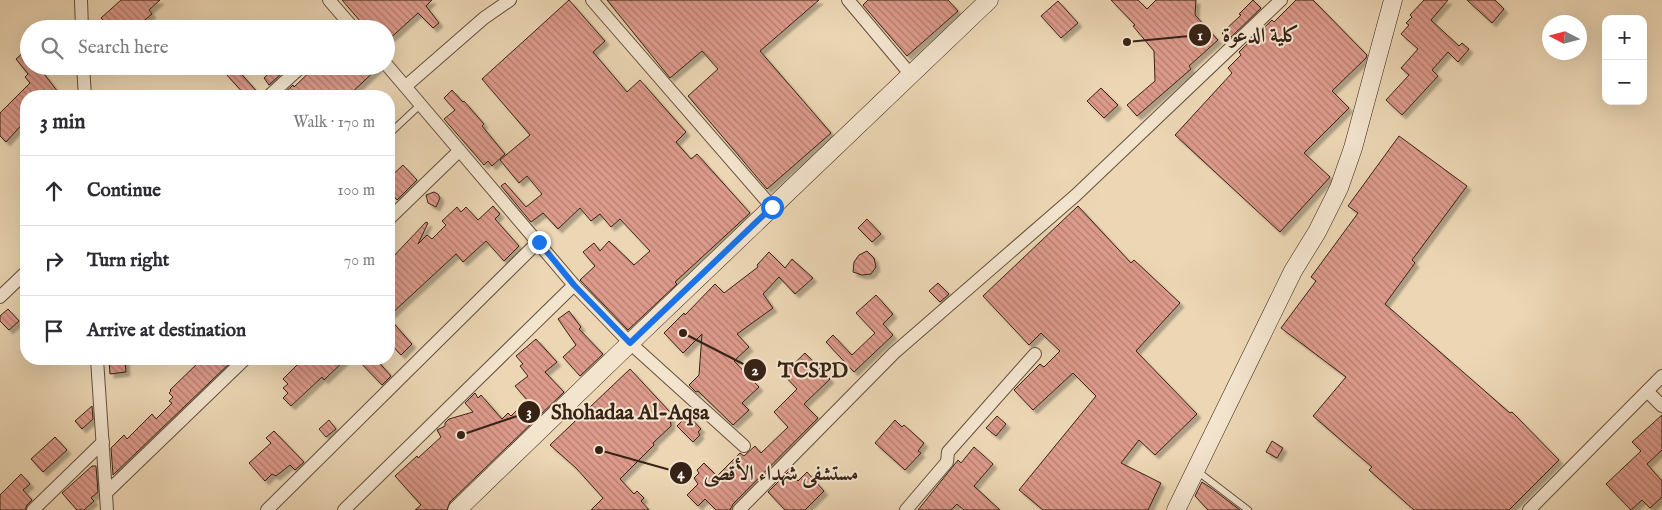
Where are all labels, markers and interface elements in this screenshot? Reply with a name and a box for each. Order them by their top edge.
north arrow [1542,15,1587,60]
map controls [1602,15,1647,105]
button: + [1602,15,1647,60]
callout: كلية الدعوة [1188,17,1309,53]
search box [20,20,395,75]
text: كلية الدعوة [1223,23,1299,50]
text: 1 [1197,26,1203,45]
icon: search [38,34,66,62]
text: Search here [78,36,169,60]
button: − [1602,60,1647,105]
text: 3 min [40,109,85,136]
text: Walk · 170 m [293,113,375,133]
icon: ahead [40,177,68,205]
text: Continue [87,179,161,203]
text: 100 m [338,181,375,201]
route start [761,196,784,219]
route end [528,231,551,254]
icon: right [40,247,68,275]
text: Turn right [87,249,169,273]
text: 70 m [344,251,375,271]
icon: arrive [40,317,68,345]
text: Arrive at destination [87,319,246,343]
callout: TCSPD [743,352,858,388]
text: TCSPD [777,358,848,385]
text: 2 [751,361,759,380]
callout: Shohadaa Al-Aqsa [516,394,719,430]
text: Shohadaa Al-Aqsa [551,400,710,427]
text: 3 [526,403,532,422]
callout: مستشفى شهداء الأقصى [669,455,869,491]
text: مستشفى شهداء الأقصى [704,457,858,489]
text: 4 [677,464,685,483]

